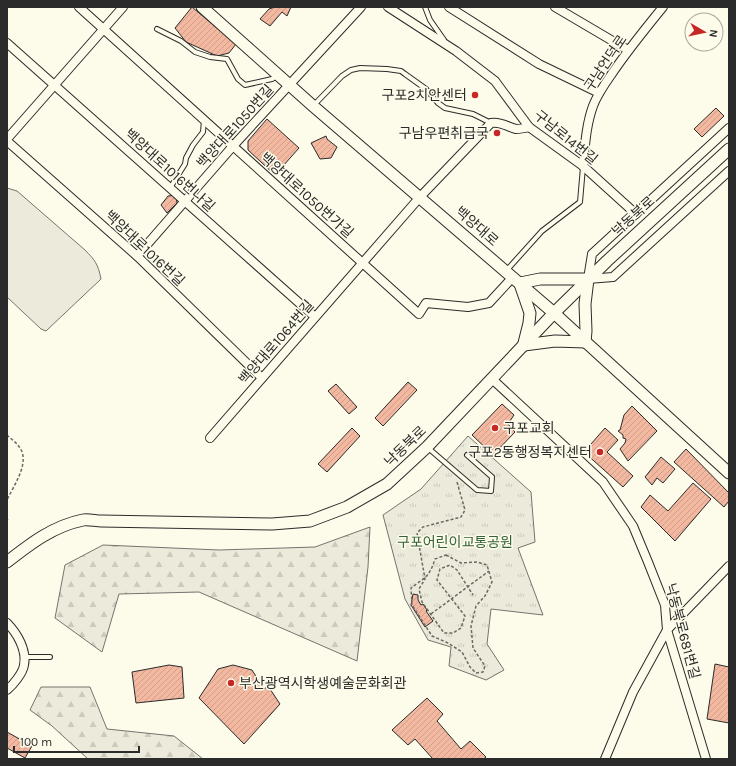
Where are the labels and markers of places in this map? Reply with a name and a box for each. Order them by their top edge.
place label: 구포2치안센터 [382,87,467,104]
marker: 구포2치안센터 [470,90,480,100]
place label: 구남우편취급국 [399,125,489,142]
marker: 구남우편취급국 [492,128,502,138]
place label: 구포교회 [503,420,555,437]
marker: 구포교회 [490,423,500,433]
place label: 구포2동행정복지센터 [468,444,592,461]
marker: 구포2동행정복지센터 [595,447,605,457]
place label: 부산광역시학생예술문화회관 [239,675,407,692]
marker: 부산광역시학생예술문화회관 [226,678,236,688]

